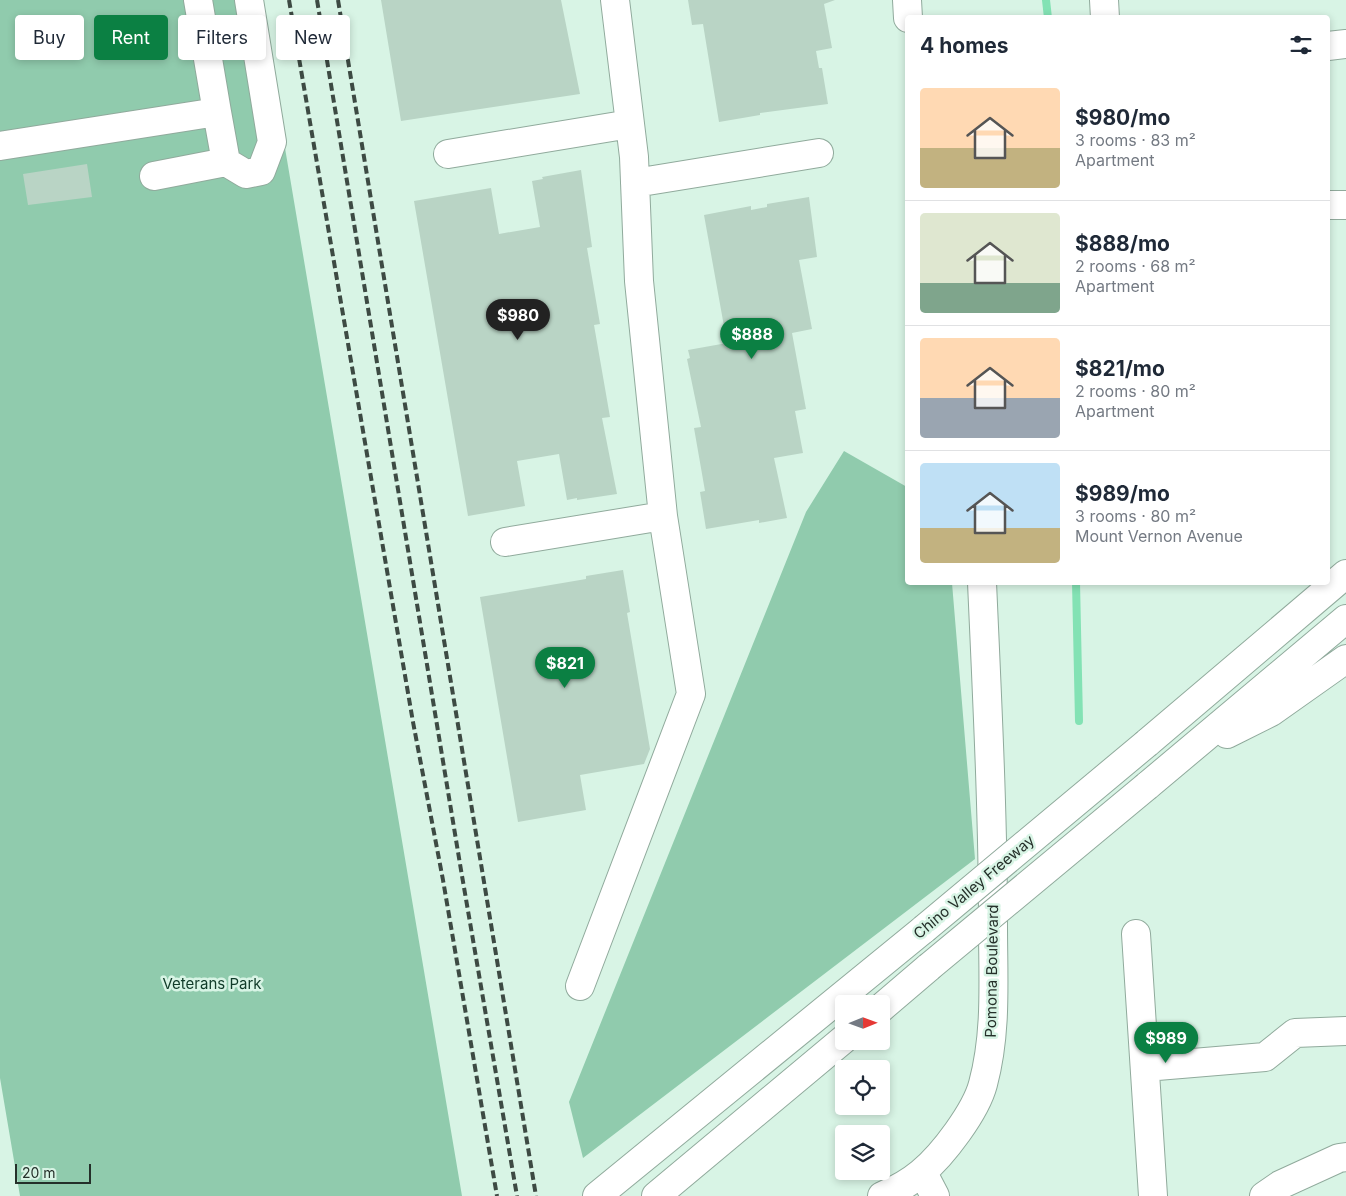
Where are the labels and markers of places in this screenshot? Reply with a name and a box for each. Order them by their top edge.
pin: $980 [488,298,548,341]
pin: $888 [722,318,782,360]
pin: $821 [535,646,595,689]
pin: $989 [1136,1022,1196,1064]

